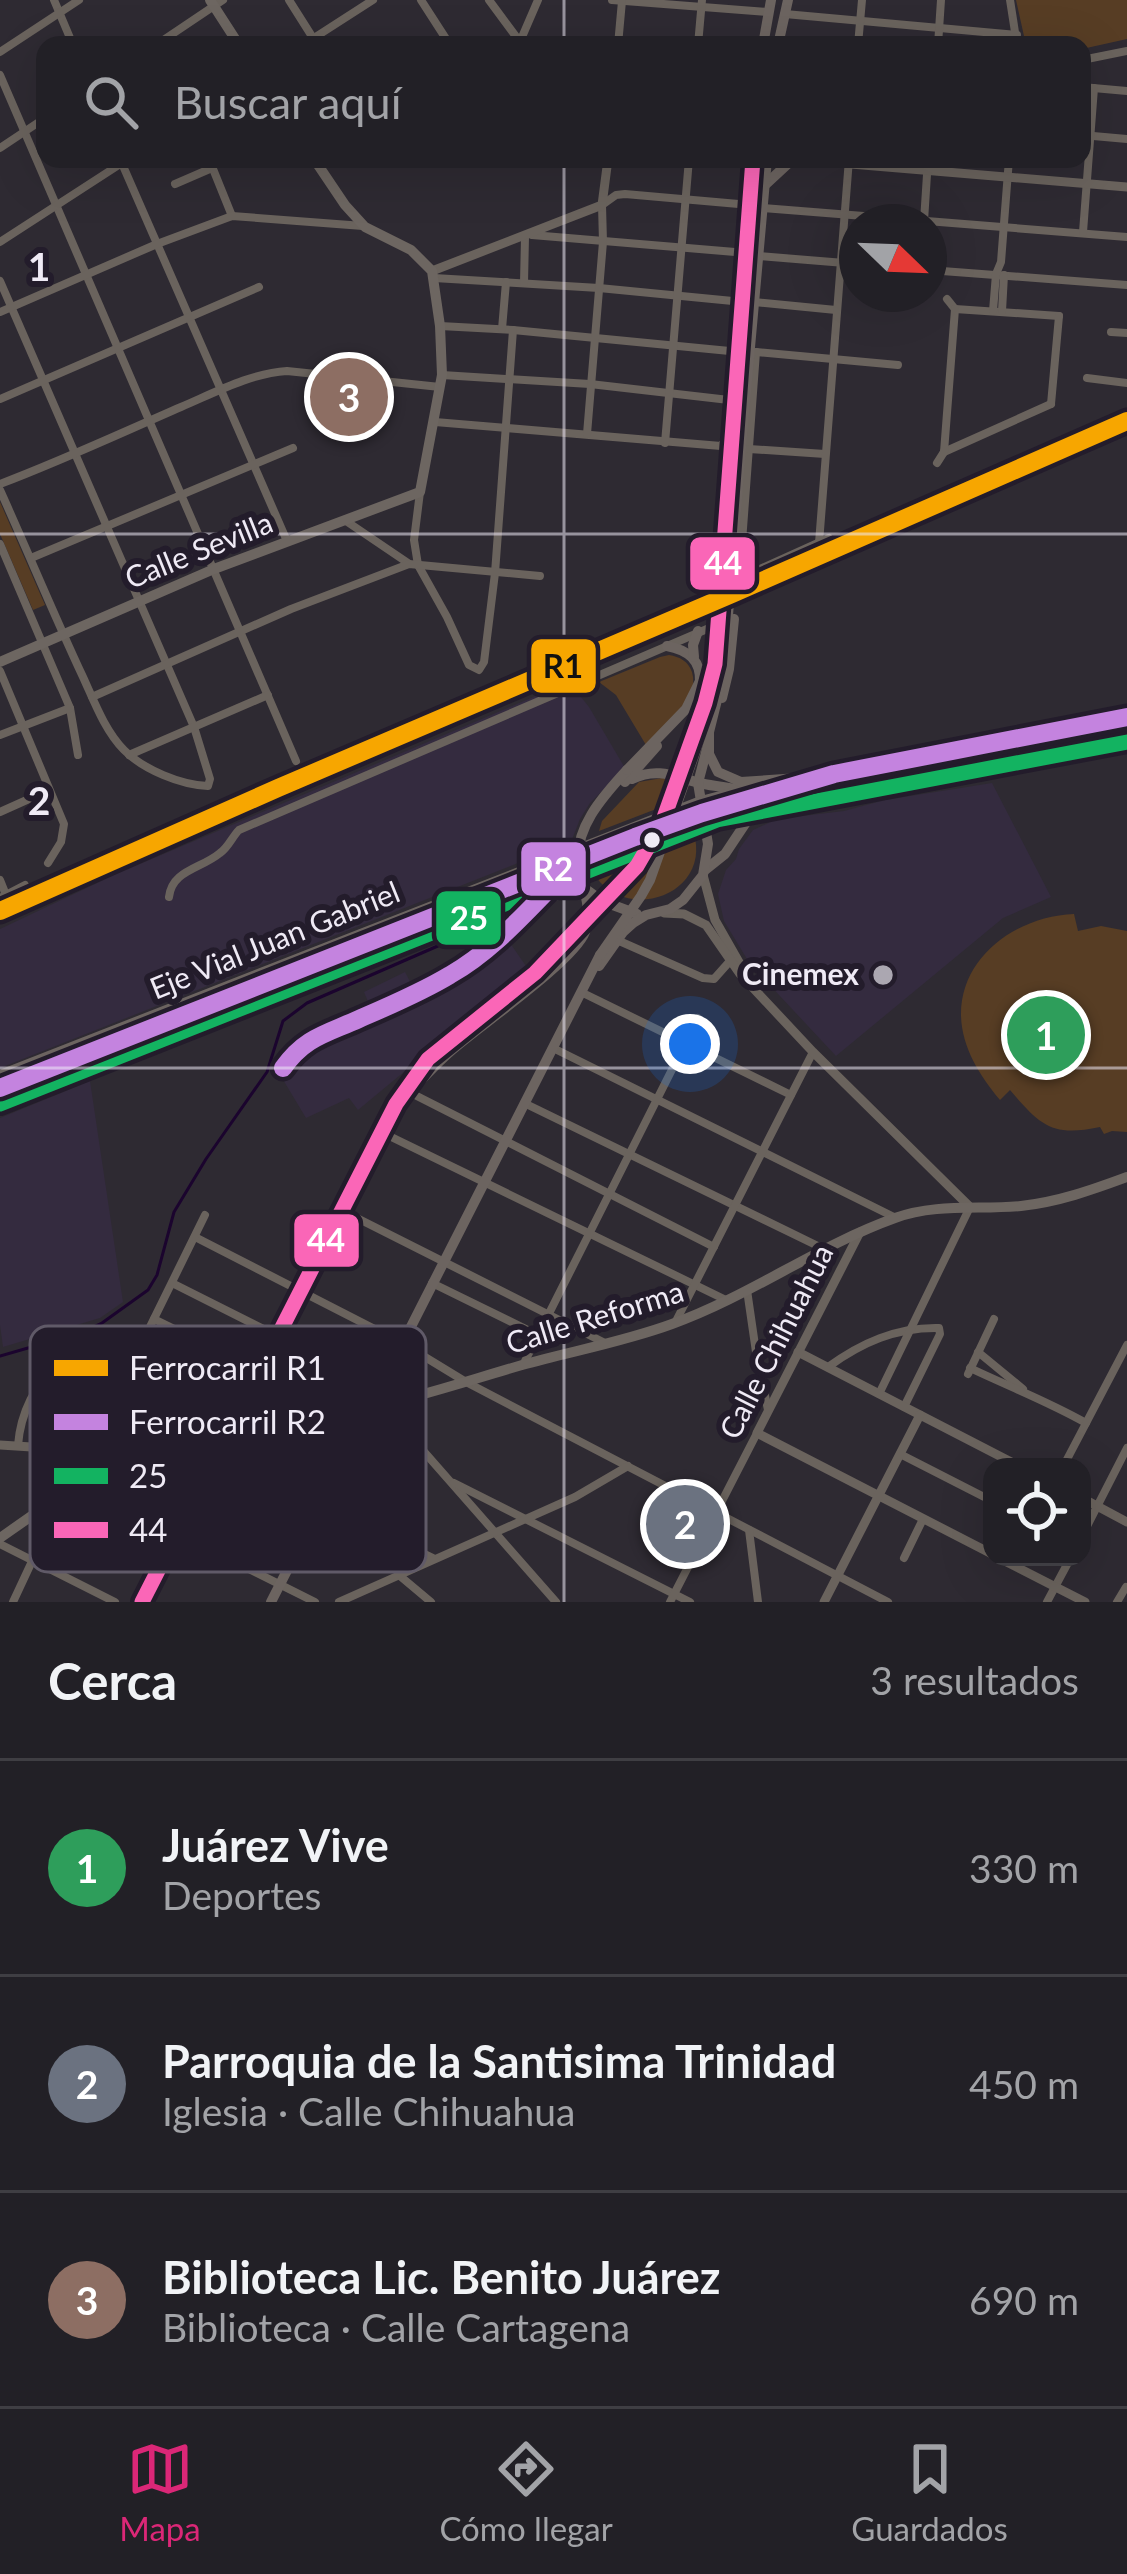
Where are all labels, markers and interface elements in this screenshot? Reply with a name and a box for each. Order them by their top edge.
search box [36,36,1091,168]
icon: search [78,69,144,135]
text: Buscar aquí [174,75,401,129]
north arrow [839,204,947,312]
text: 1 [28,243,50,289]
pin: 3 [310,352,388,442]
street label: Calle Sevilla [119,503,277,595]
line badge: 44 [688,535,757,592]
text: 44 [704,542,742,582]
line badge: R1 [529,637,598,695]
text: R1 [543,645,583,685]
text: 2 [28,777,50,823]
unlabelled marker [641,829,663,851]
line badge: R2 [519,840,588,898]
text: R2 [533,848,573,888]
street label: Eje Vial Juan Gabriel [144,873,404,1006]
line badge: 25 [434,889,503,947]
text: 25 [450,897,488,937]
place label: Cinemex [742,955,859,991]
marker: Cinemex [870,962,896,988]
pin: 1 [1007,990,1085,1080]
your location [660,1014,720,1074]
line badge: 44 [292,1212,361,1269]
text: 44 [307,1219,345,1259]
street label: Calle Chihuahua [711,1238,840,1444]
street label: Calle Reforma [501,1272,688,1360]
legend [30,1326,426,1572]
text: Ferrocarril R1 [129,1347,326,1387]
text: Ferrocarril R2 [129,1401,326,1441]
text: 25 [129,1455,167,1495]
map controls [983,1458,1091,1566]
button: locate [983,1458,1091,1566]
pin: 2 [646,1479,724,1569]
text: 44 [129,1509,167,1549]
text: Cerca [48,1650,177,1711]
text: 3 resultados [870,1657,1079,1703]
text: Juárez Vive [162,1818,389,1872]
text: 1 [76,1845,98,1891]
text: 330 m [969,1845,1079,1891]
text: Deportes [162,1872,322,1918]
text: Parroquia de la Santisima Trinidad [162,2034,836,2088]
text: 2 [76,2061,98,2107]
text: 450 m [969,2061,1079,2107]
text: Iglesia · Calle Chihuahua [162,2088,575,2134]
text: Biblioteca Lic. Benito Juárez [162,2250,720,2304]
text: 3 [76,2277,98,2323]
text: 690 m [969,2277,1079,2323]
text: Biblioteca · Calle Cartagena [162,2304,630,2350]
tab: Mapa [119,2436,201,2548]
tab: Cómo llegar [439,2436,613,2548]
tab: Guardados [851,2436,1008,2548]

